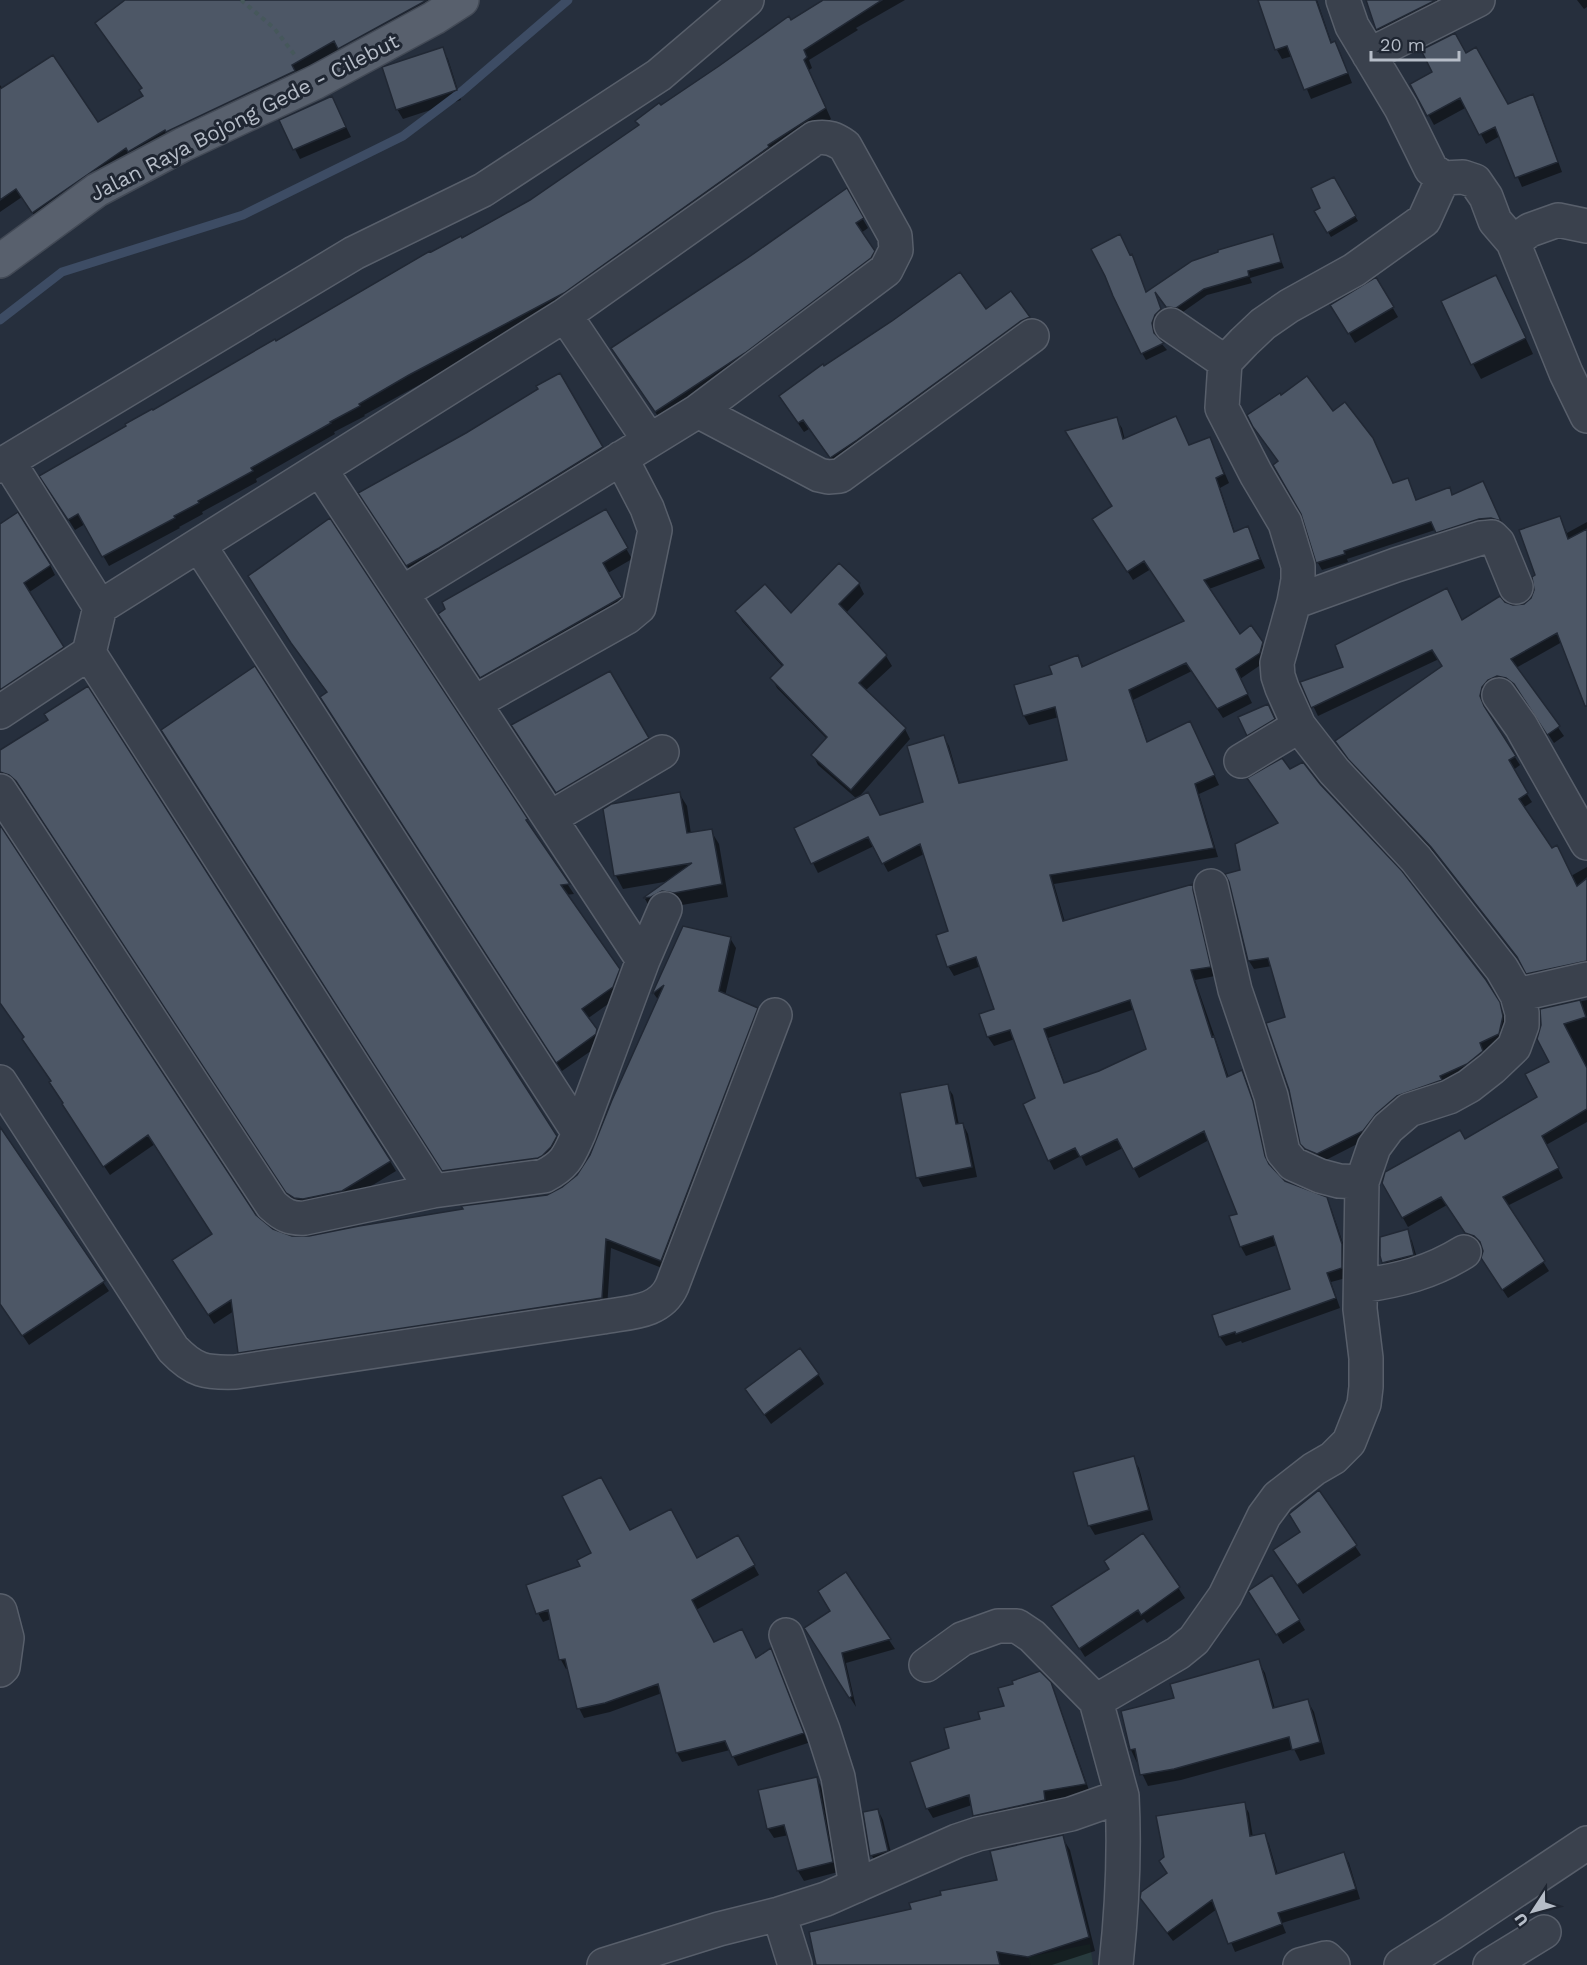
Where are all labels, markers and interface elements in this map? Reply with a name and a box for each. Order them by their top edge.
scale bar [1371,24,1460,62]
street label: Jalan Raya Bojong Gede - Cilebut [85,28,403,206]
text: 20 m [1380,34,1425,55]
north arrow [1503,1881,1563,1941]
text: U [1510,1909,1532,1930]

